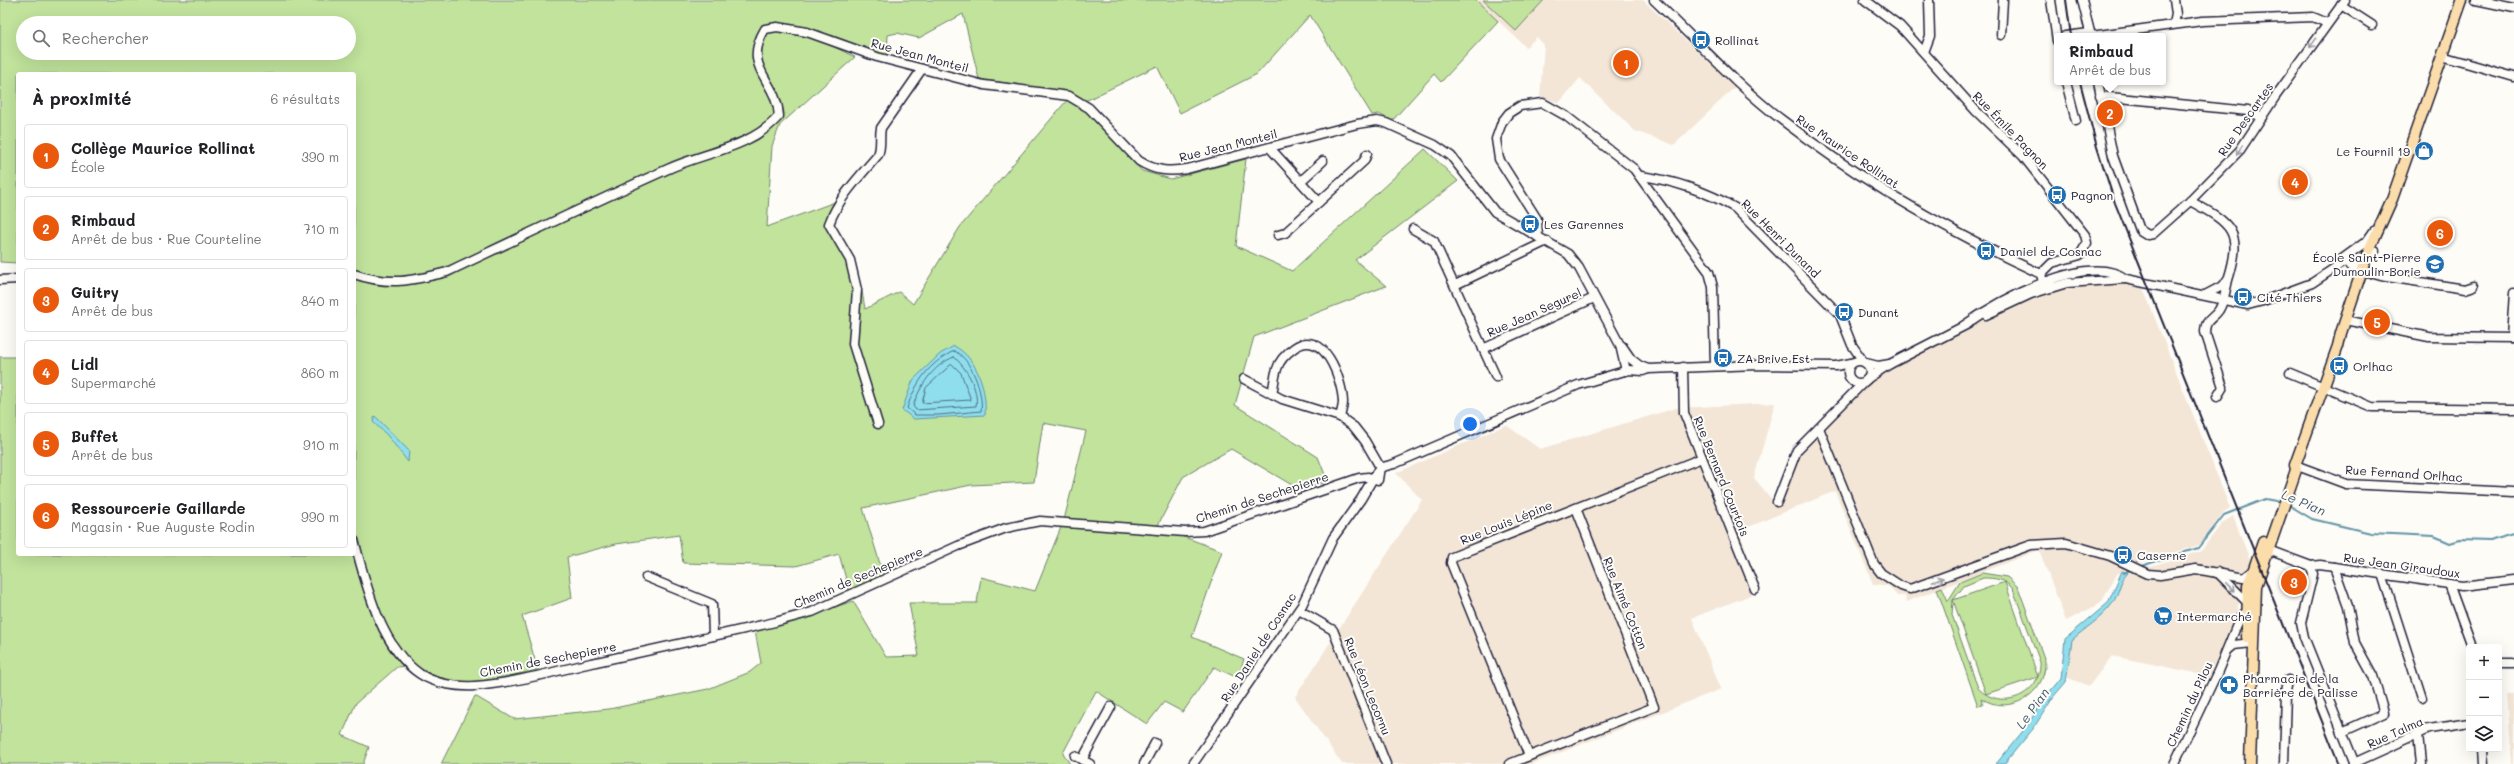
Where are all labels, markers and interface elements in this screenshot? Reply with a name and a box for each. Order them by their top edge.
search box [16,16,356,60]
icon: search [30,27,52,49]
text: Rechercher [62,28,149,48]
bus stop icon: Rollinat [1690,29,1712,51]
place label: Rollinat [1715,32,1759,48]
popup [2054,33,2166,85]
street label: Rue Jean Monteil [870,34,970,76]
one-way arrow [2309,37,2317,48]
text: Rimbaud [2069,41,2133,61]
pin: 1 [1613,48,1639,78]
text: Arrêt de bus [2069,61,2151,78]
street label: Rue Descartes [2214,79,2276,159]
text: À proximité [32,87,131,109]
street label: Rue Émile Pagnon [1970,88,2052,172]
text: 6 résultats [271,90,340,107]
pin: 2 [2097,98,2123,128]
street label: Rue Maurice Rollinat [1793,111,1903,191]
street label: Rue Jean Monteil [1177,125,1279,165]
text: Collège Maurice Rollinat [71,138,255,158]
shop icon: Le Fournil 19 [2413,140,2435,162]
place label: Le Fournil 19 [2336,143,2410,159]
one-way arrow [2236,144,2244,155]
text: 1 [43,148,49,165]
text: 390 m [301,148,339,165]
text: École [71,158,105,175]
pin: 4 [2282,167,2308,197]
bus stop icon: Pagnon [2046,184,2068,206]
place label: Pagnon [2071,187,2113,203]
street label: Rue Henri Dunand [1738,195,1824,281]
text: Rimbaud [71,210,135,230]
bus stop icon: Les Garennes [1519,213,1541,235]
place label: Les Garennes [1544,216,1624,232]
pin: 6 [2427,218,2453,248]
text: 2 [42,220,50,237]
text: 710 m [303,220,339,237]
text: Arrêt de bus · Rue Courteline [71,230,262,247]
bus stop icon: Daniel de Cosnac [1975,240,1997,262]
place label: Daniel de Cosnac [2000,243,2102,259]
place label: École Saint-Pierre Dumoulin-Borie [2313,249,2421,279]
school or university icon: École Saint-Pierre Dumoulin-Borie [2424,253,2446,275]
text: Guitry [71,282,119,302]
street label: Rue Jean Segurel [1484,284,1584,340]
bus stop icon: Cité Thiers [2232,286,2254,308]
place label: Cité Thiers [2257,289,2322,305]
text: 3 [42,292,50,309]
text: 840 m [301,292,339,309]
bus stop icon: Dunant [1833,301,1855,323]
text: Arrêt de bus [71,302,153,319]
place label: Dunant [1858,304,1899,320]
pin: 5 [2364,307,2390,337]
bus stop icon: ZA Brive Est [1712,347,1734,369]
place label: ZA Brive Est [1737,350,1810,366]
text: Lidl [71,354,98,374]
bus stop icon: Orlhac [2328,355,2350,377]
place label: Orlhac [2353,358,2393,374]
text: 4 [42,364,50,381]
text: 860 m [301,364,339,381]
text: Supermarché [71,374,156,391]
your location [1460,414,1480,434]
street label: Rue Bernard Courtois [1691,414,1753,539]
text: Buffet [71,426,118,446]
text: 5 [42,436,50,453]
text: 910 m [303,436,339,453]
text: Arrêt de bus [71,446,153,463]
street label: Rue Fernand Orlhac [2345,461,2463,485]
street label: Chemin de Sechepierre [1194,468,1330,526]
water label: Le Pian [2279,485,2329,519]
street label: Rue Louis Lépine [1458,496,1554,548]
text: Ressourcerie Gaillarde [71,498,245,518]
text: 6 [42,508,50,525]
text: 990 m [301,508,339,525]
text: Magasin · Rue Auguste Rodin [71,518,255,535]
street label: Chemin de Sechepierre [791,543,925,611]
bus stop icon: Caserne [2112,544,2134,566]
place label: Caserne [2137,547,2186,563]
street label: Rue Jean Giraudoux [2343,549,2461,581]
street label: Rue Aimé Cotton [1600,554,1652,652]
pin: 3 [2281,567,2307,597]
one-way arrow [1932,576,1944,584]
one-way arrow [2227,582,2236,592]
street label: Rue Daniel de Cosnac [1217,589,1299,705]
supermarket icon: Intermarché [2152,605,2174,627]
place label: Intermarché [2177,608,2252,624]
street label: Rue Léon Lecornu [1341,635,1395,737]
street label: Chemin de Sechepierre [478,638,618,680]
map controls [2466,644,2502,752]
button: + [2466,644,2502,680]
street label: Chemin du Pilou [2162,659,2216,749]
place label: Pharmacie de la Barrière de Palisse [2243,670,2358,700]
pharmacy icon: Pharmacie de la Barrière de Palisse [2218,674,2240,696]
button: − [2466,680,2502,716]
water label: Le Pian [2012,684,2052,732]
street label: Rue Talma [2364,713,2426,751]
button: layers [2466,716,2502,752]

